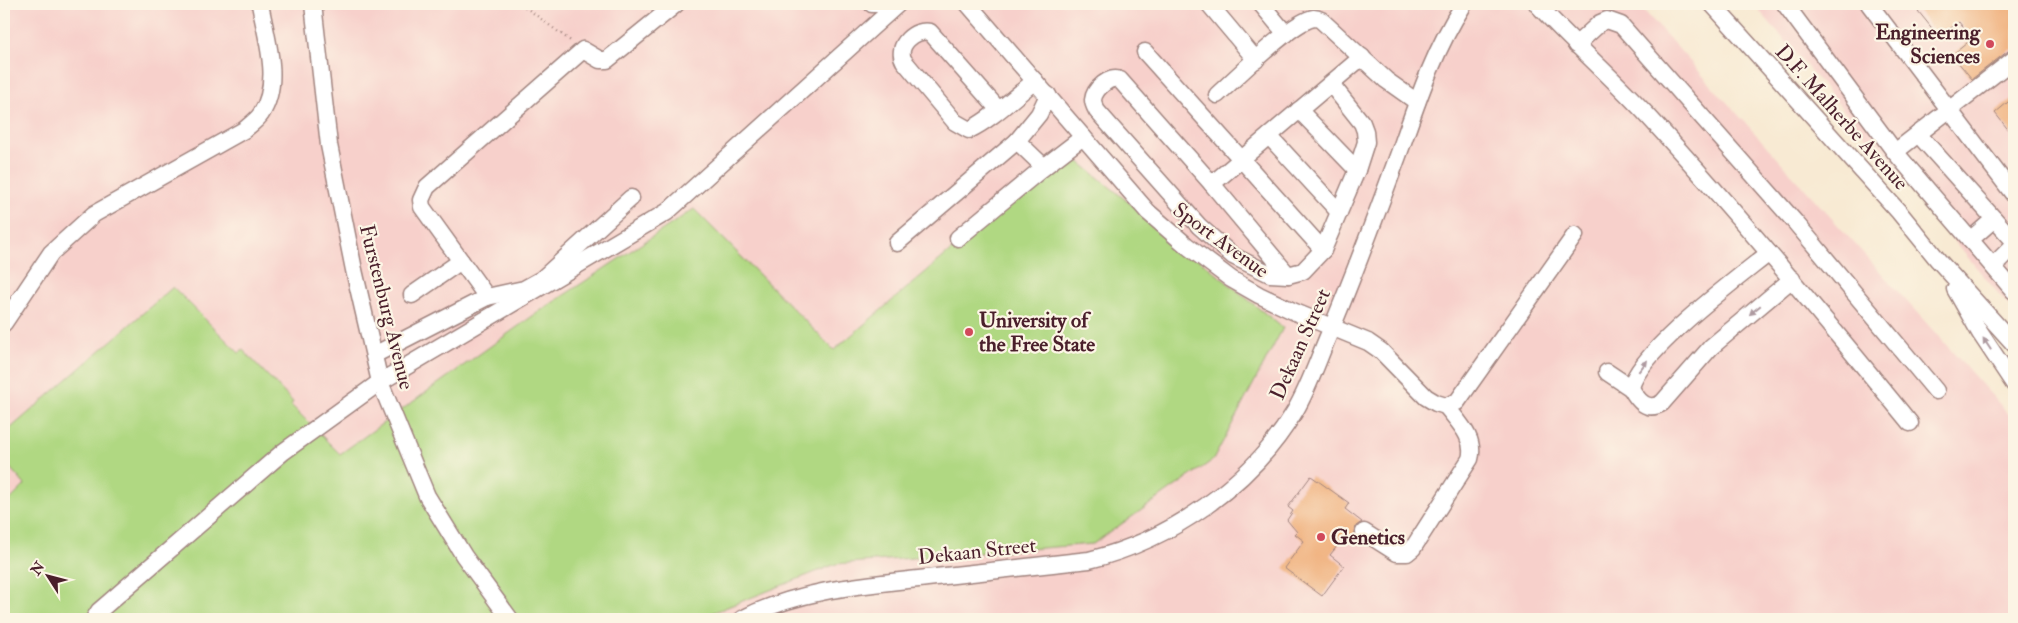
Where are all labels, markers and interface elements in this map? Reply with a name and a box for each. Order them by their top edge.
place label: Engineering Sciences [1875,19,1981,70]
marker: Engineering Sciences [1984,38,1996,50]
street label: D.F. Malherbe Avenue [1769,39,1914,196]
street label: Sport Avenue [1167,196,1274,284]
street label: Furstenburg Avenue [353,222,420,393]
street label: Dekaan Street [1264,284,1337,404]
one-way arrow [1748,305,1761,316]
place label: University of the Free State [979,307,1095,358]
marker: University of the Free State [963,326,975,338]
one-way arrow [1983,337,1992,350]
one-way arrow [1637,360,1648,373]
place label: Genetics [1331,524,1405,551]
marker: Genetics [1315,531,1327,543]
street label: Dekaan Street [917,532,1038,571]
north arrow [22,550,72,600]
text: N [27,558,49,580]

